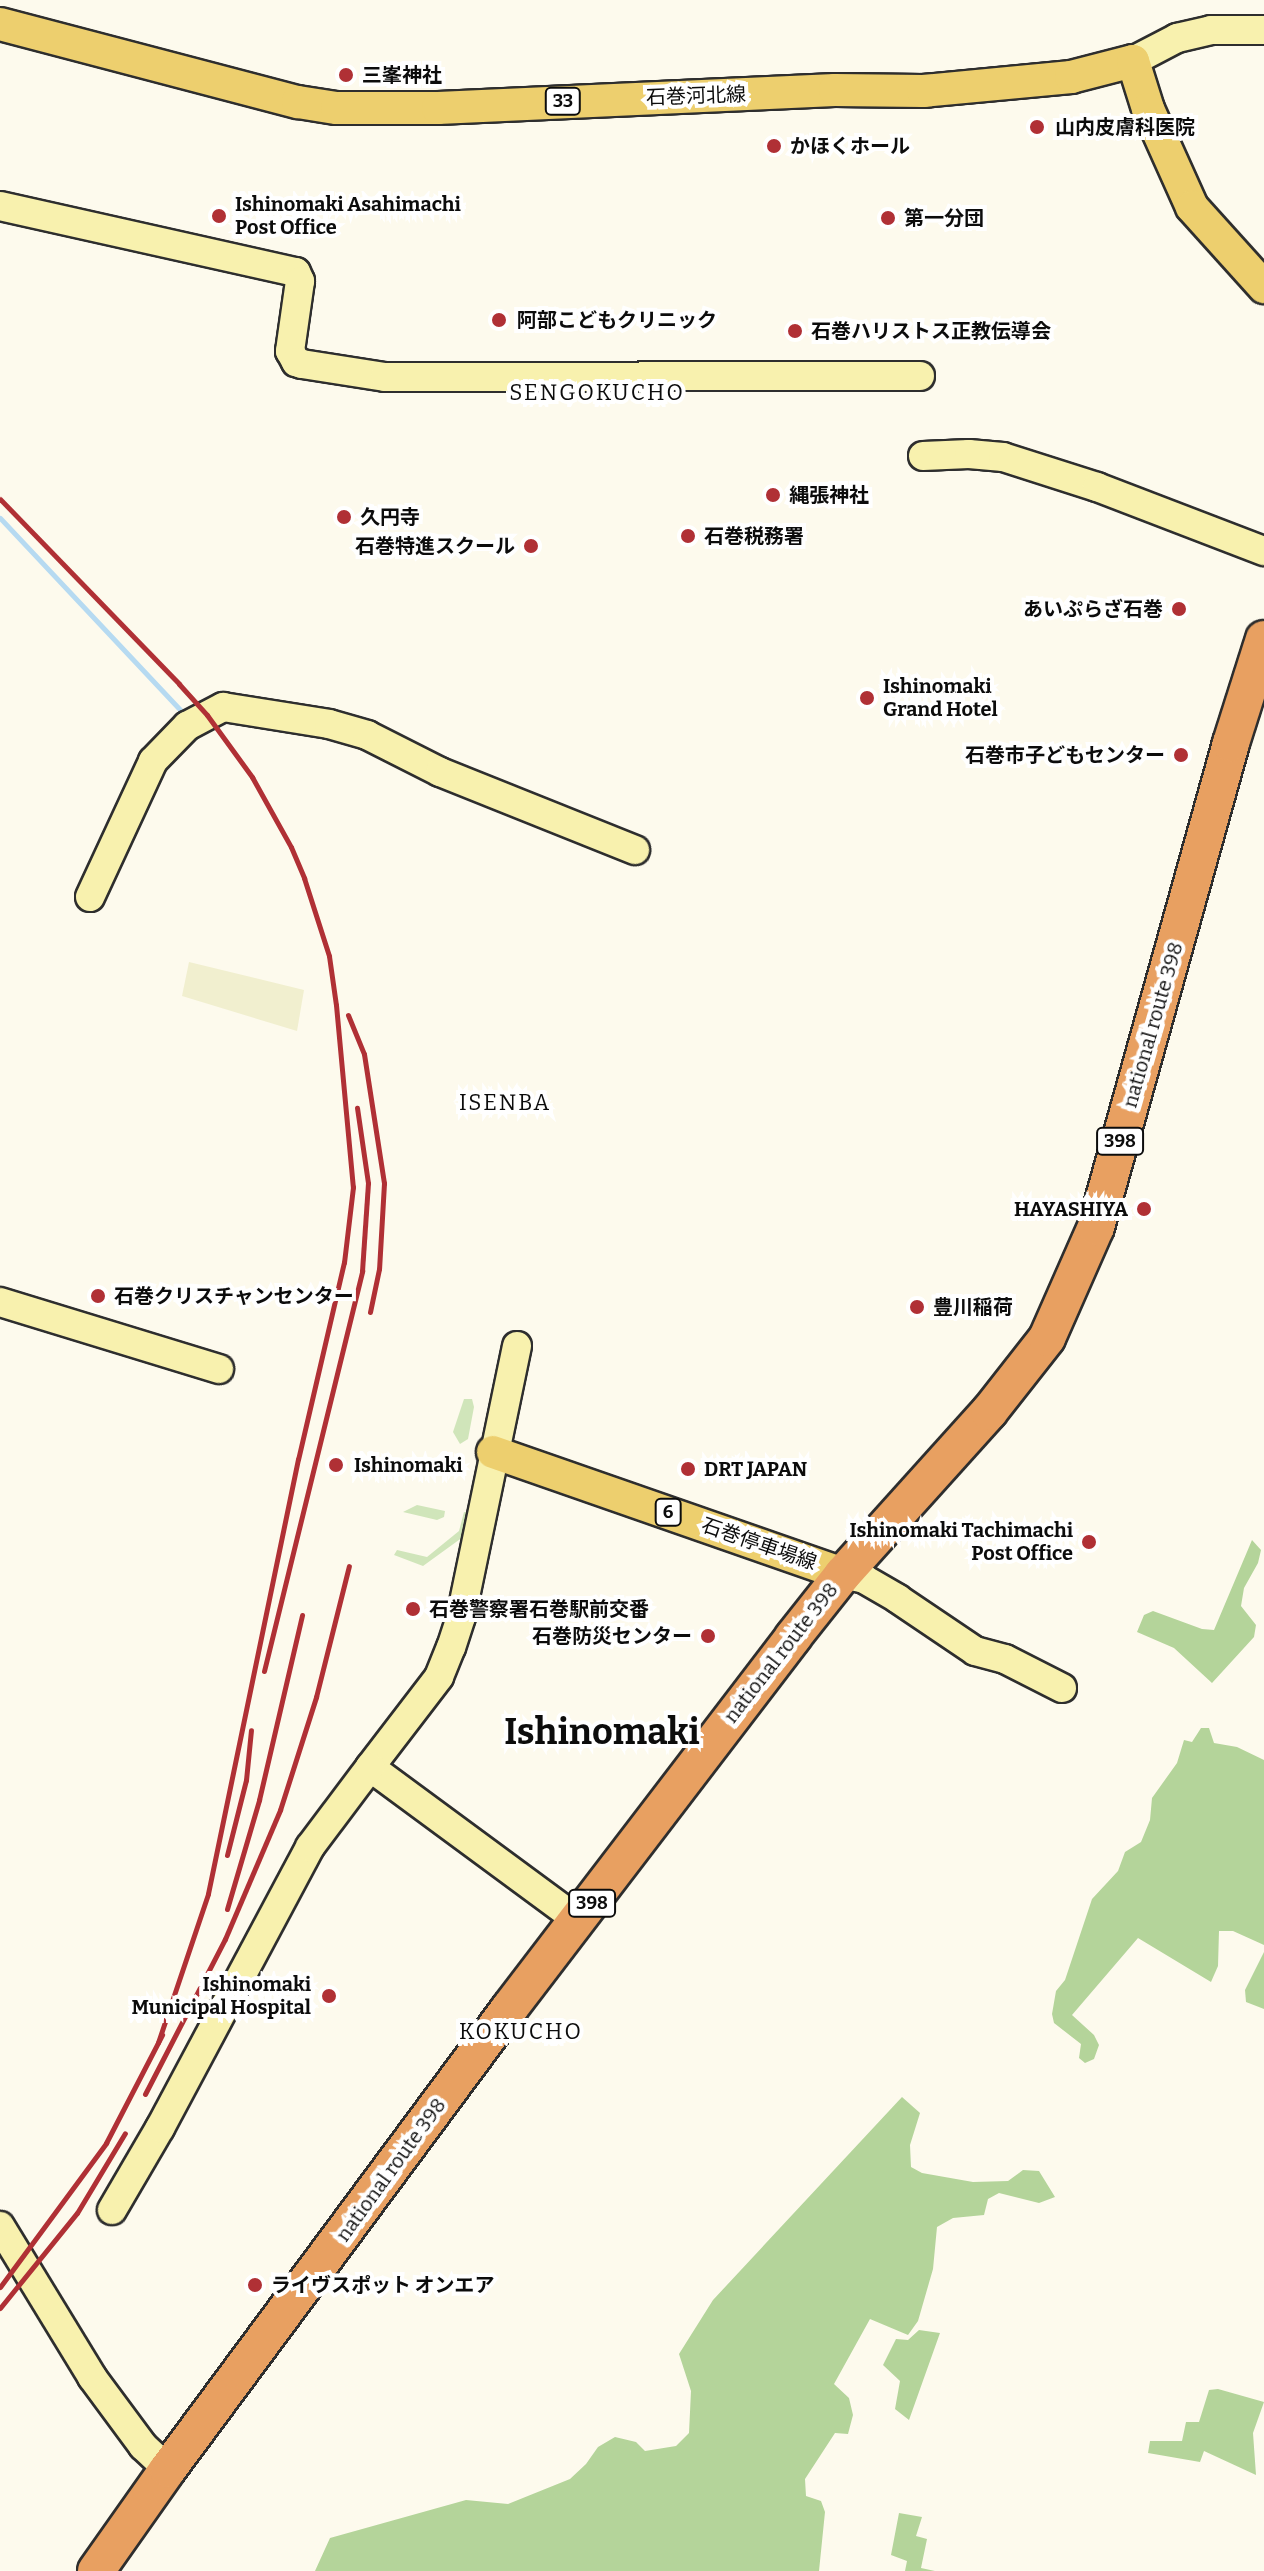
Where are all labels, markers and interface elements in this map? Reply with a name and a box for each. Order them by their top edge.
place label: 三峯神社 [362,63,442,87]
marker: 三峯神社 [337,66,355,84]
street label: 石巻河北線 [646,82,746,110]
road number: 33 [543,87,583,115]
place label: 山内皮膚科医院 [1055,115,1195,139]
marker: 山内皮膚科医院 [1026,116,1048,138]
place label: かほくホール [790,134,910,158]
marker: かほくホール [765,137,783,155]
place label: Ishinomaki Asahimachi Post Office [235,192,461,239]
place label: 第一分団 [904,206,984,230]
marker: Ishinomaki Asahimachi Post Office [210,207,228,225]
marker: 第一分団 [879,209,897,227]
place label: 阿部こどもクリニック [517,308,717,332]
marker: 阿部こどもクリニック [488,309,510,331]
place label: 石巻ハリストス正教伝導会 [811,319,1051,343]
marker: 石巻ハリストス正教伝導会 [786,322,804,340]
district label: SENGOKUCHO [509,380,685,406]
place label: 縄張神社 [789,483,869,507]
marker: 縄張神社 [764,486,782,504]
place label: 久円寺 [360,505,420,529]
marker: 久円寺 [335,508,353,526]
place label: 石巻税務署 [704,524,804,548]
marker: 石巻税務署 [679,527,697,545]
place label: 石巻特進スクール [355,534,515,558]
marker: 石巻特進スクール [522,537,540,555]
place label: あいぷらざ石巻 [1023,597,1163,621]
marker: あいぷらざ石巻 [1170,600,1188,618]
place label: Ishinomaki Grand Hotel [883,674,998,721]
marker: Ishinomaki Grand Hotel [858,689,876,707]
place label: 石巻市子どもセンター [965,743,1165,767]
marker: 石巻市子どもセンター [1172,746,1190,764]
street label: national route 398 [1118,940,1188,1110]
district label: ISENBA [459,1090,551,1116]
road number: 398 [1096,1127,1144,1155]
place label: HAYASHIYA [1014,1197,1128,1221]
marker: HAYASHIYA [1135,1200,1153,1218]
place label: 石巻クリスチャンセンター [114,1284,354,1308]
marker: 石巻クリスチャンセンター [89,1287,107,1305]
place label: 豊川稲荷 [933,1295,1013,1319]
marker: 豊川稲荷 [908,1298,926,1316]
place label: Ishinomaki [354,1453,463,1477]
marker: Ishinomaki [325,1454,347,1476]
place label: DRT JAPAN [704,1457,807,1481]
marker: DRT JAPAN [679,1460,697,1478]
road number: 6 [654,1498,682,1526]
street label: 石巻停車場線 [698,1513,820,1575]
place label: Ishinomaki Tachimachi Post Office [849,1518,1073,1565]
marker: Ishinomaki Tachimachi Post Office [1080,1533,1098,1551]
street label: national route 398 [719,1578,843,1728]
place label: 石巻警察署石巻駅前交番 [429,1597,649,1621]
marker: 石巻警察署石巻駅前交番 [404,1600,422,1618]
place label: 石巻防災センター [532,1624,692,1648]
marker: 石巻防災センター [699,1627,717,1645]
district label: Ishinomaki [504,1711,700,1755]
road number: 398 [568,1889,616,1917]
place label: Ishinomaki Municipal Hospital [131,1972,311,2019]
marker: Ishinomaki Municipal Hospital [318,1985,340,2007]
district label: KOKUCHO [459,2019,583,2045]
street label: national route 398 [331,2094,451,2246]
place label: ライヴスポット オンエア [271,2273,495,2297]
marker: ライヴスポット オンエア [246,2276,264,2294]

